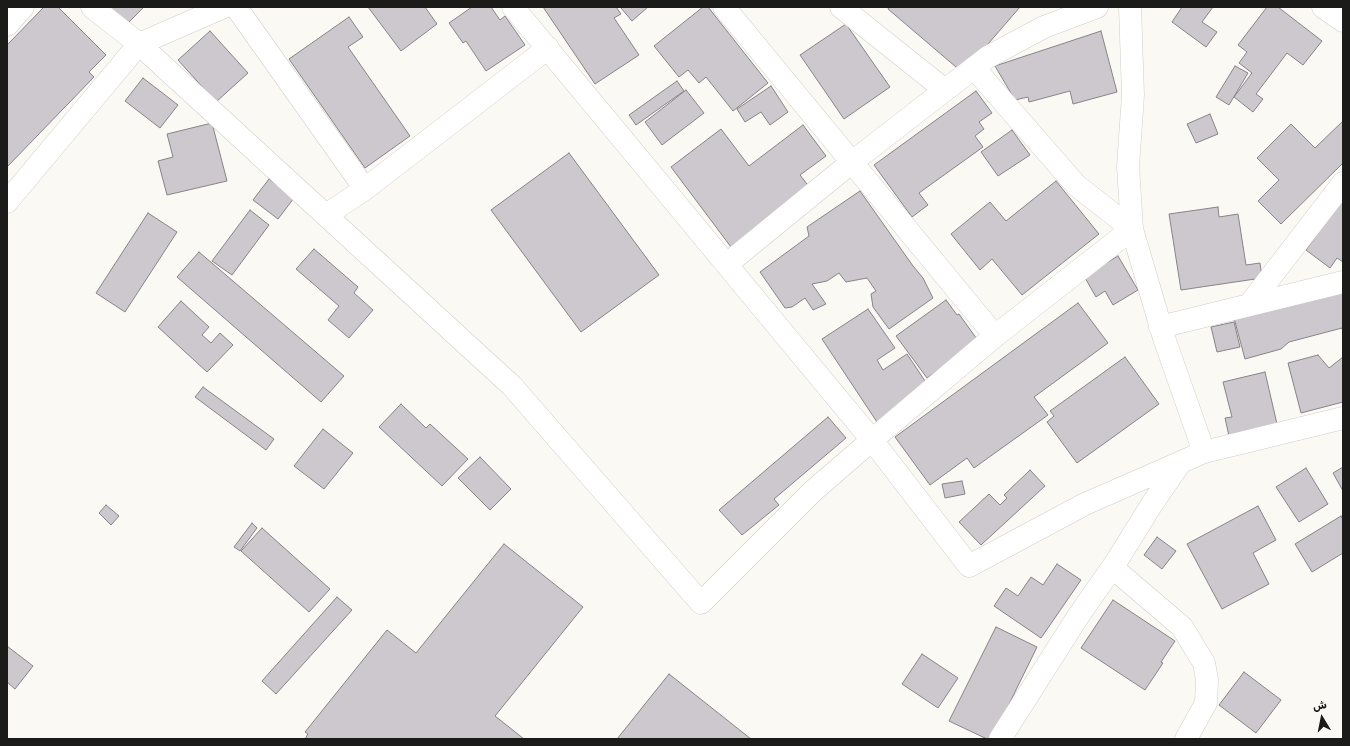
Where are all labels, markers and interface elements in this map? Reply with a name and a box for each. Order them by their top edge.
north arrow [1302,698,1342,738]
text: ش [1312,698,1328,713]

